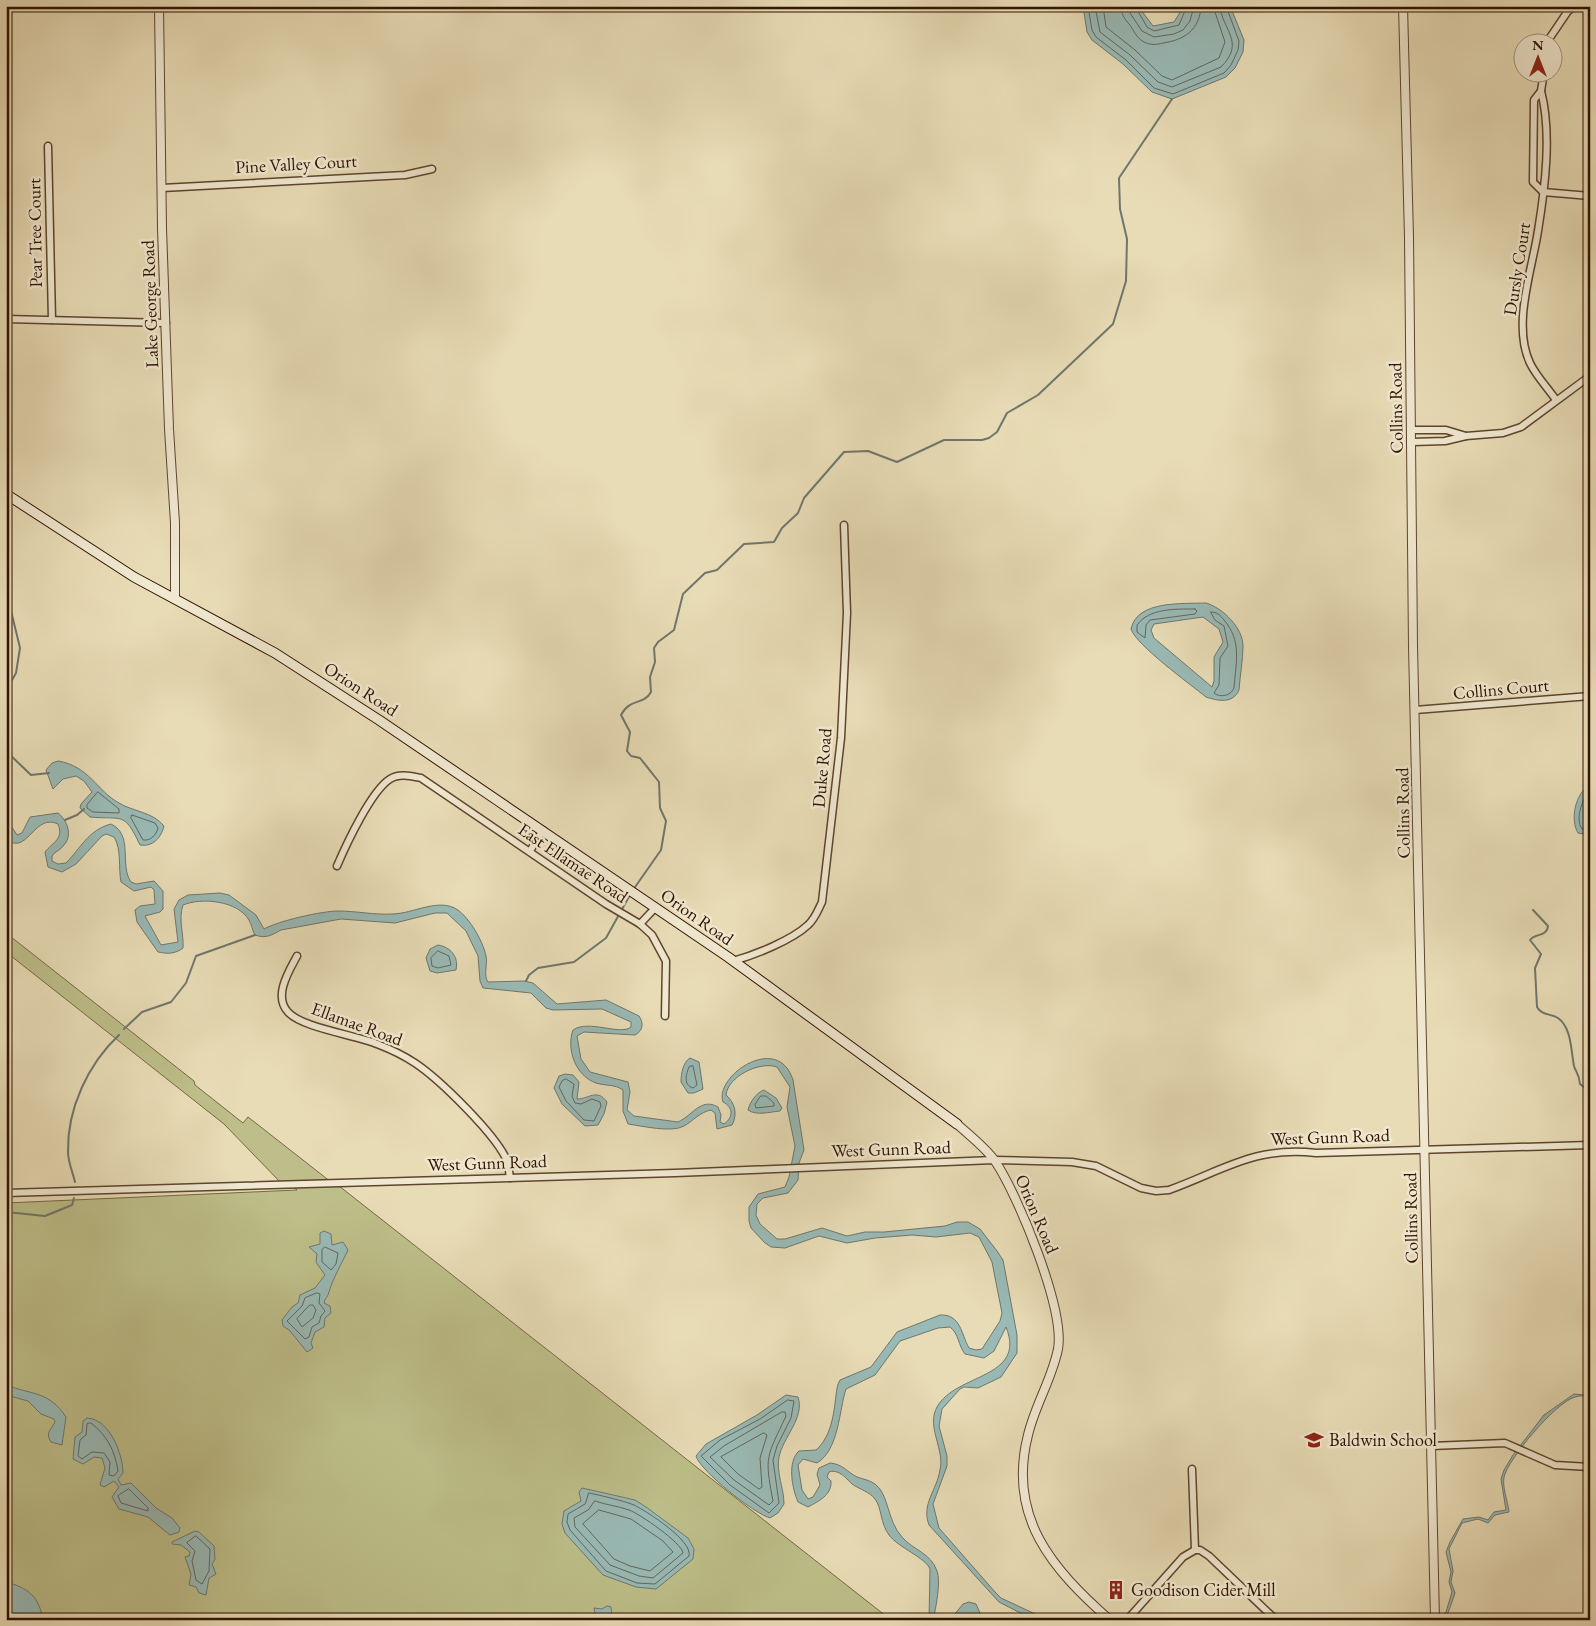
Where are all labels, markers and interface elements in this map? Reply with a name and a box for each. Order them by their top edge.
north arrow [1514,32,1564,82]
text: N [1532,36,1544,54]
street label: Pine Valley Court [234,149,358,178]
street label: Pear Tree Court [22,178,47,288]
street label: Dursly Court [1498,221,1535,317]
street label: Lake George Road [136,239,163,368]
street label: Collins Road [1383,361,1408,454]
street label: Orion Road [320,656,403,722]
street label: Collins Court [1452,673,1550,704]
street label: Duke Road [807,726,837,809]
street label: Collins Road [1390,766,1415,859]
street label: East Ellamae Road [514,817,633,908]
street label: Orion Road [656,883,739,951]
street label: Ellamae Road [308,996,407,1051]
street label: West Gunn Road [1270,1123,1391,1150]
street label: West Gunn Road [831,1135,952,1162]
street label: West Gunn Road [427,1149,548,1176]
street label: Orion Road [1010,1171,1065,1258]
street label: Collins Road [1398,1171,1423,1264]
place label: Baldwin School [1329,1428,1437,1451]
school or university icon: Baldwin School [1303,1429,1325,1451]
place label: Goodison Cider Mill [1131,1578,1276,1601]
building icon: Goodison Cider Mill [1105,1579,1127,1601]

